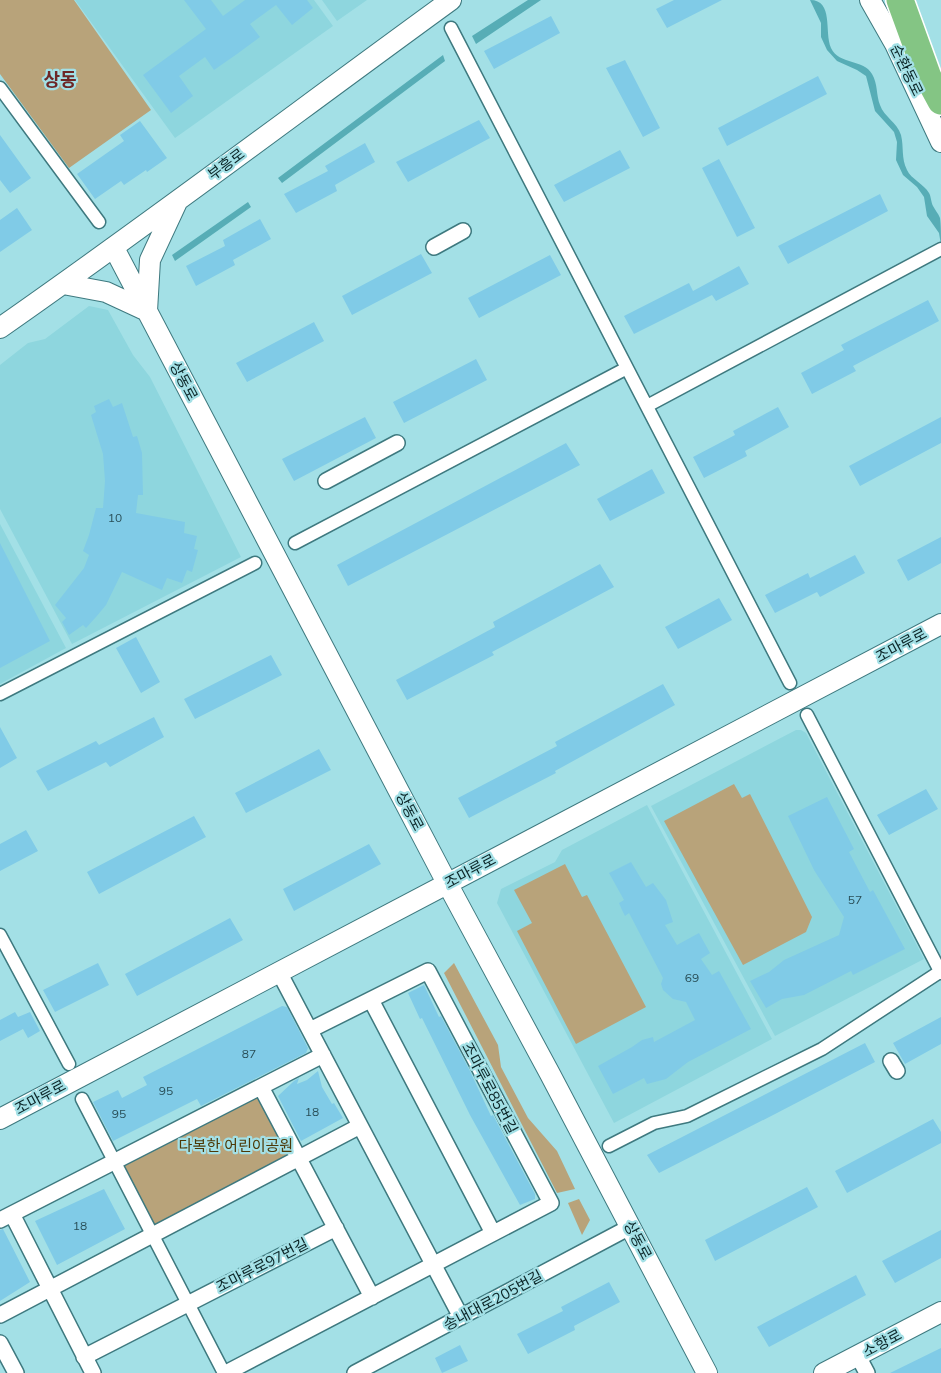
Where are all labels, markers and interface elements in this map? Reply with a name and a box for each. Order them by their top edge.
street label: 순환동로 [886,41,928,99]
district label: 상동 [43,68,77,91]
street label: 부흥로 [204,144,248,184]
street label: 상동로 [166,358,202,404]
house number: 10 [108,510,122,525]
street label: 조마루로 [872,624,930,666]
street label: 상동로 [392,788,428,834]
street label: 조마루로 [441,850,499,892]
house number: 57 [848,892,862,907]
house number: 69 [685,970,699,985]
street label: 조마루로85번길 [458,1039,522,1137]
house number: 87 [242,1046,256,1061]
street label: 조마루로 [11,1076,69,1118]
house number: 95 [159,1083,173,1098]
house number: 18 [305,1104,319,1119]
house number: 95 [112,1106,126,1121]
park label: 다복한 어린이공원 [179,1136,293,1155]
street label: 상동로 [620,1217,656,1263]
house number: 18 [73,1218,87,1233]
street label: 조마루로97번길 [213,1234,311,1296]
street label: 송내대로205번길 [440,1266,546,1334]
street label: 소향로 [859,1325,905,1361]

